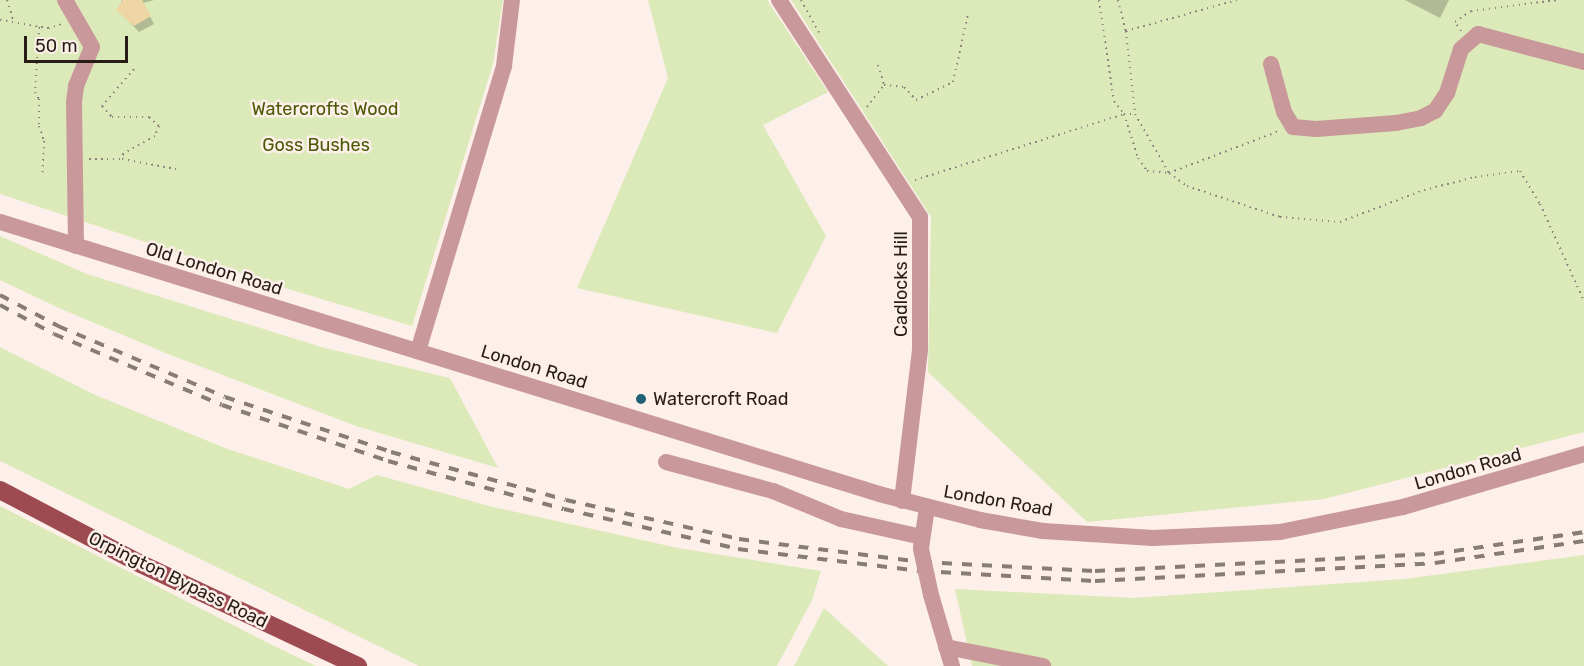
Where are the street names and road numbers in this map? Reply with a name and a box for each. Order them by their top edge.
street label: Cadlocks Hill [890,231,912,337]
street label: Old London Road [143,238,285,300]
street label: London Road [478,341,590,393]
street label: London Road [1412,443,1524,495]
street label: London Road [942,481,1054,521]
street label: Orpington Bypass Road [85,527,271,633]

